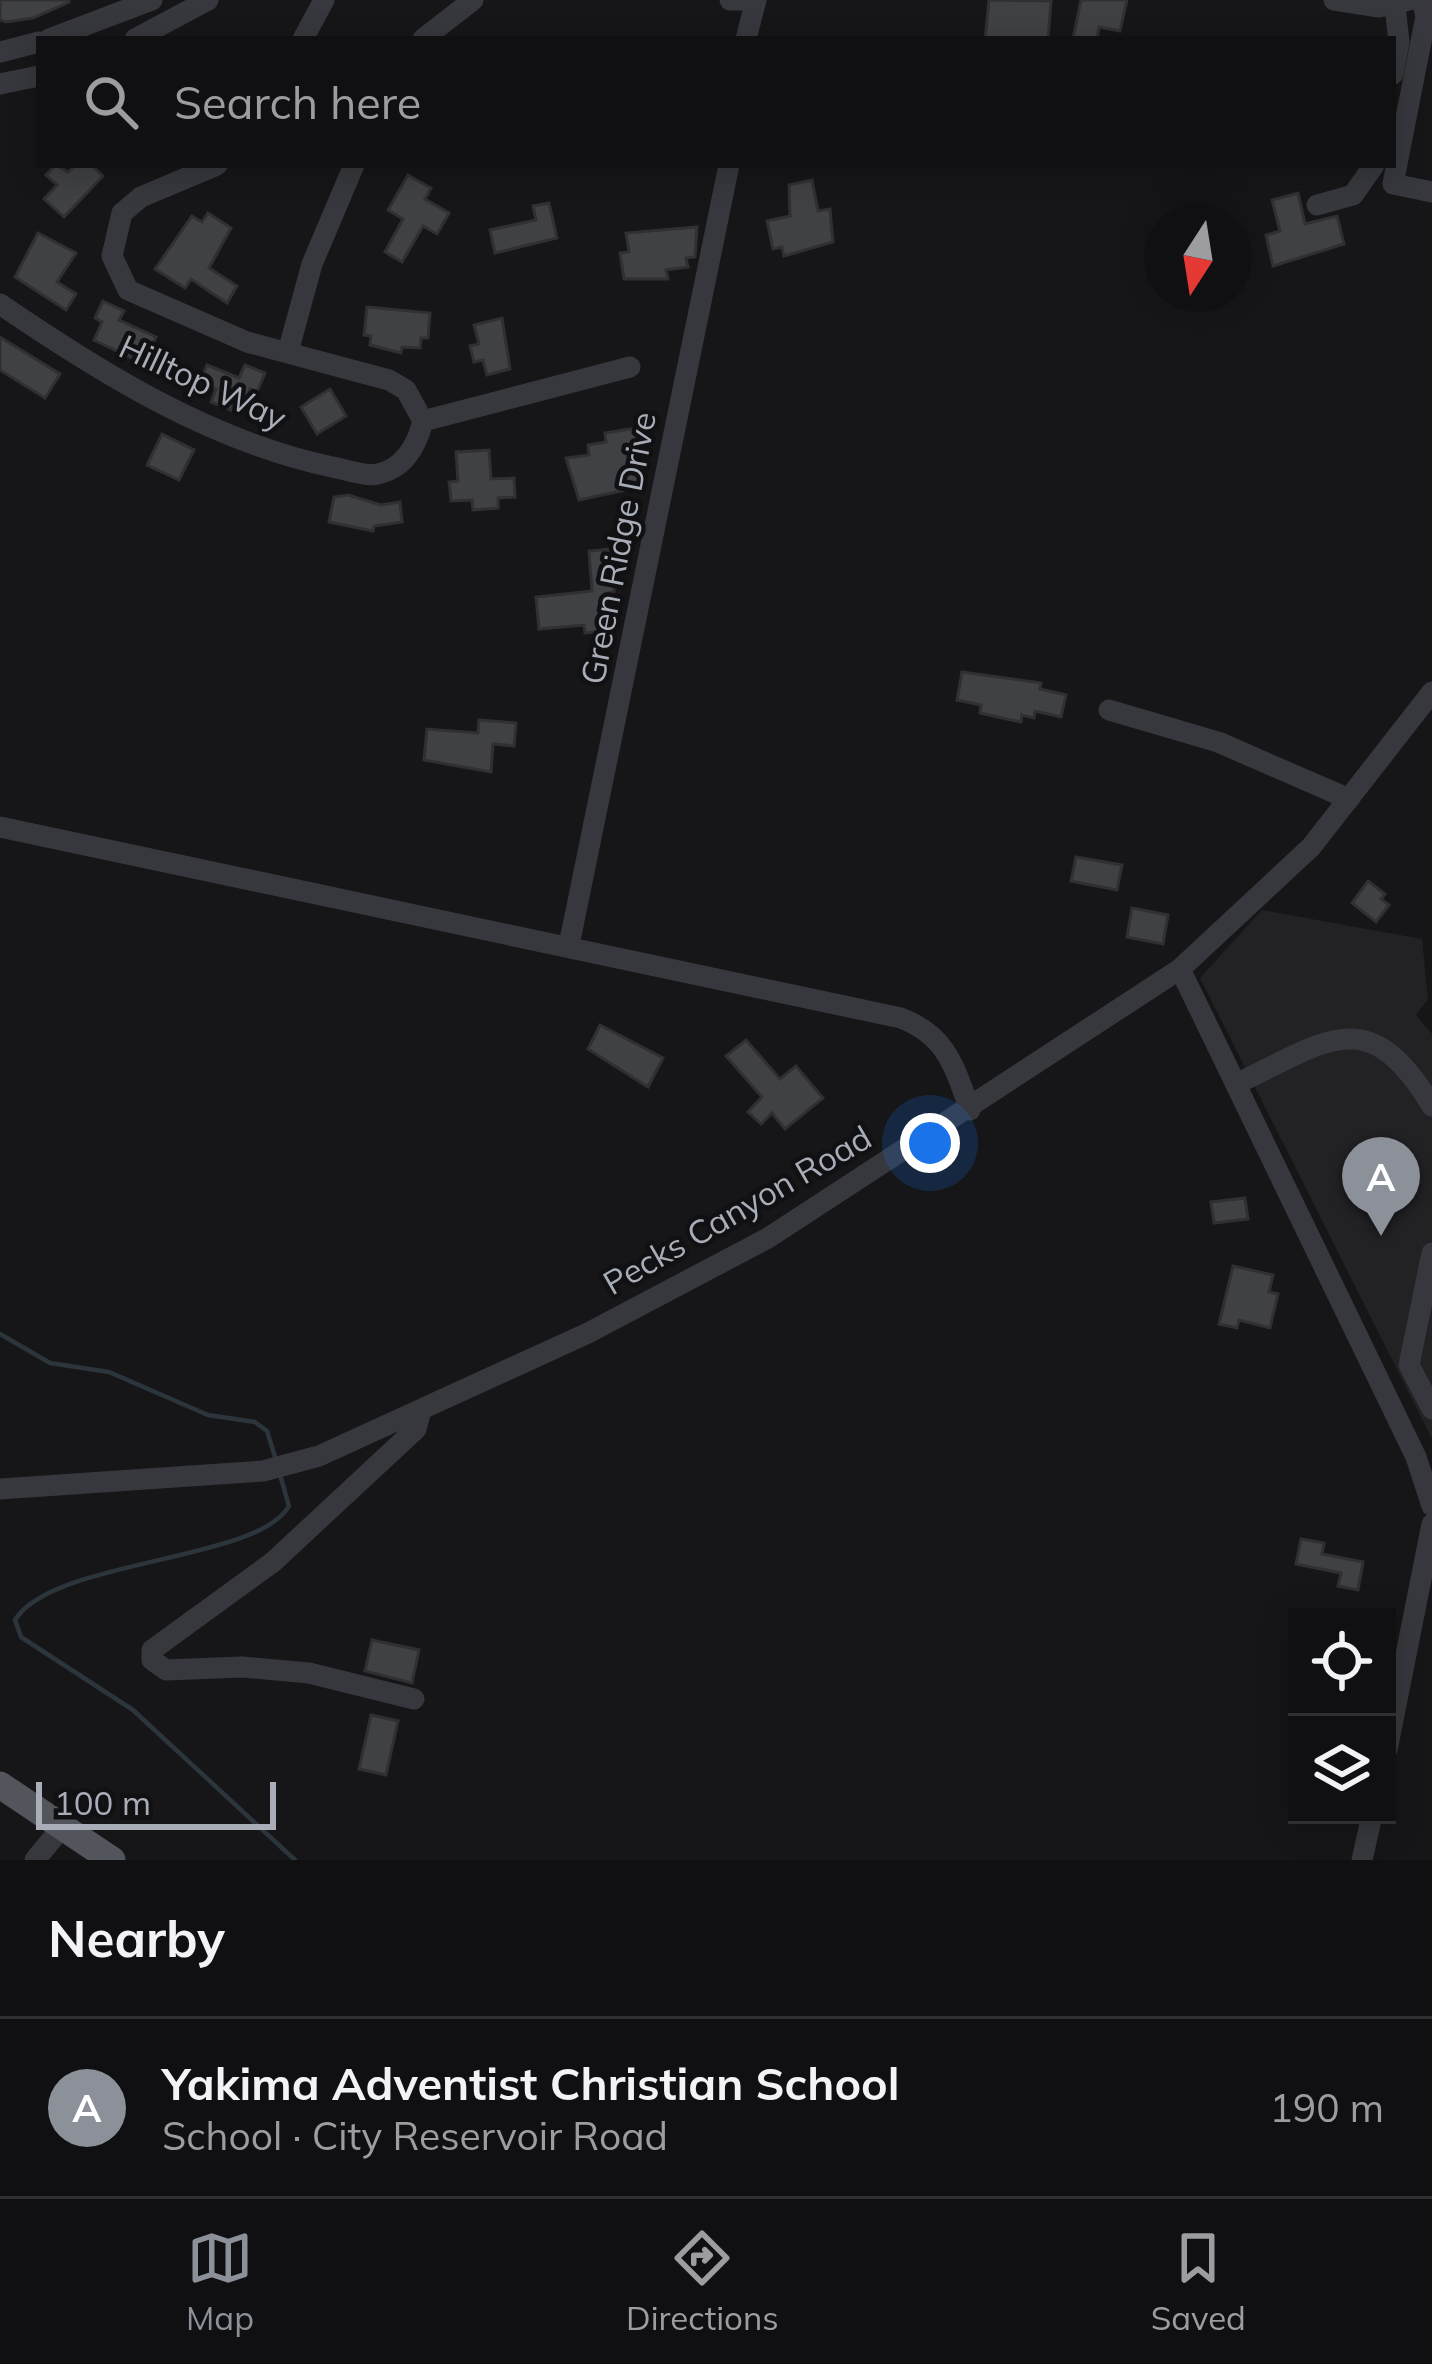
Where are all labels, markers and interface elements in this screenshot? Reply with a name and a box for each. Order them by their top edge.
search box [36,36,1396,168]
icon: search [78,69,144,135]
text: Search here [174,74,421,130]
north arrow [1144,204,1252,312]
street label: Hilltop Way [113,325,294,438]
street label: Green Ridge Drive [571,408,664,687]
your location [900,1113,960,1173]
street label: Pecks Canyon Road [595,1116,878,1303]
pin: A [1342,1137,1420,1236]
map controls [1288,1608,1396,1824]
button: locate [1288,1608,1396,1716]
button: layers [1288,1716,1396,1824]
scale bar [36,1776,276,1829]
text: 100 m [54,1782,151,1823]
text: Nearby [48,1906,225,1970]
text: Yakima Adventist Christian School [162,2055,899,2111]
text: A [72,2083,102,2132]
text: 190 m [1269,2083,1384,2132]
text: School · City Reservoir Road [162,2111,668,2160]
tab: Map [186,2225,254,2338]
tab: Directions [626,2225,779,2338]
tab: Saved [1151,2225,1246,2338]

